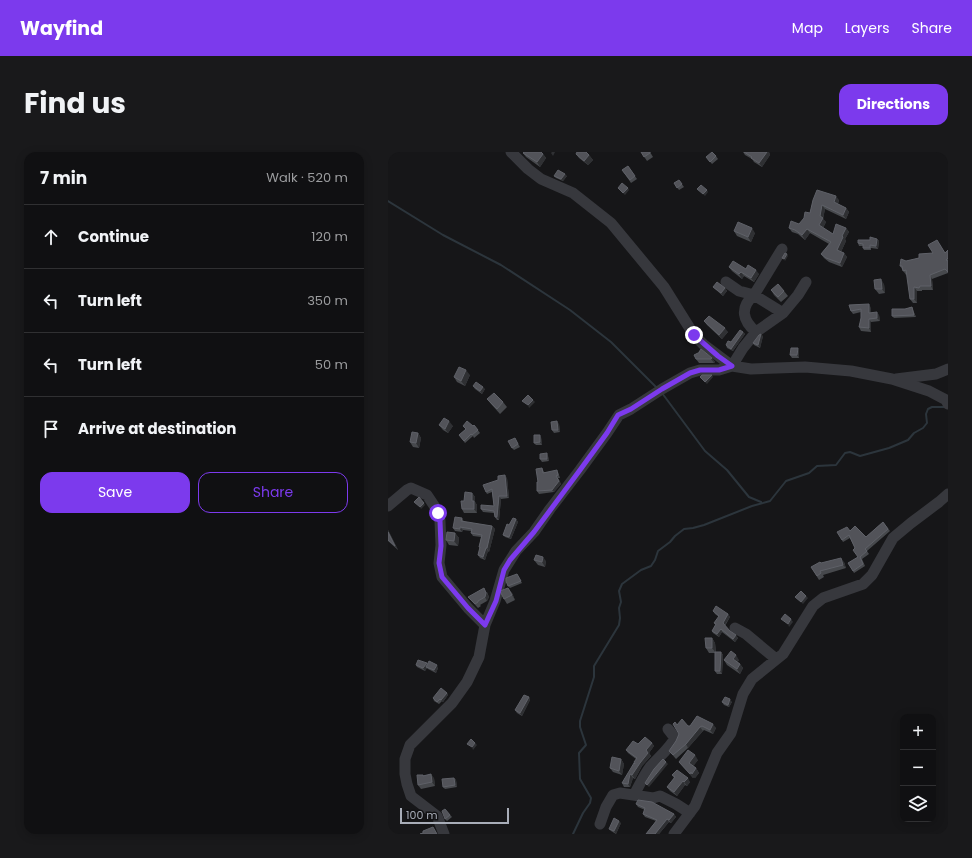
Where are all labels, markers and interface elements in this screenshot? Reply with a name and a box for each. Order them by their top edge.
text: Wayfind [20,15,103,42]
text: Map [792,18,823,38]
text: Layers [845,18,889,38]
text: Share [911,18,952,38]
text: Find us [24,84,126,123]
button: Directions [839,84,948,125]
text: 7 min [40,166,87,190]
text: Walk · 520 m [266,168,348,187]
icon: ahead [40,226,62,248]
text: Continue [78,226,149,247]
text: 120 m [311,227,348,246]
icon: left [40,290,62,312]
text: Turn left [78,290,142,311]
text: 350 m [307,291,348,310]
route end [685,326,703,344]
icon: left [40,354,62,376]
text: Turn left [78,354,142,375]
text: 50 m [315,355,348,374]
icon: arrive [40,418,62,440]
text: Arrive at destination [78,418,236,439]
button: Save [40,472,190,513]
button: Share [198,472,348,513]
route start [429,504,447,522]
map controls [900,714,936,822]
button: + [900,714,936,750]
button: − [900,750,936,786]
button: layers [900,786,936,822]
scale bar [400,806,509,825]
text: 100 m [406,807,438,823]

